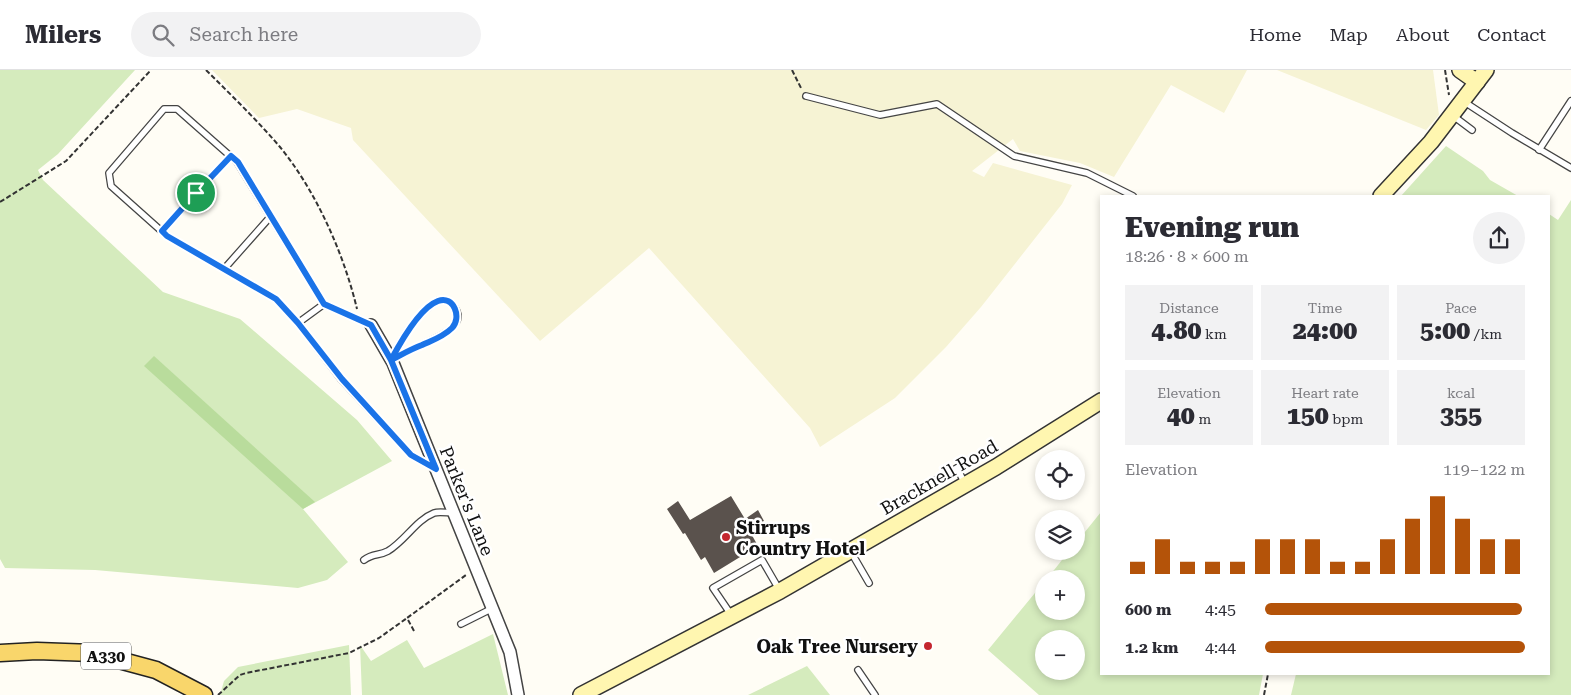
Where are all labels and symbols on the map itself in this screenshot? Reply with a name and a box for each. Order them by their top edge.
pin [175,172,217,214]
street label: Bracknell Road [877,435,1002,519]
street label: Parker's Lane [436,443,499,559]
place label: Stirrups Country Hotel [736,517,865,559]
marker: Stirrups Country Hotel [720,531,732,543]
place label: Oak Tree Nursery [756,636,918,657]
marker: Oak Tree Nursery [922,640,934,652]
road number: A330 [81,642,131,670]

